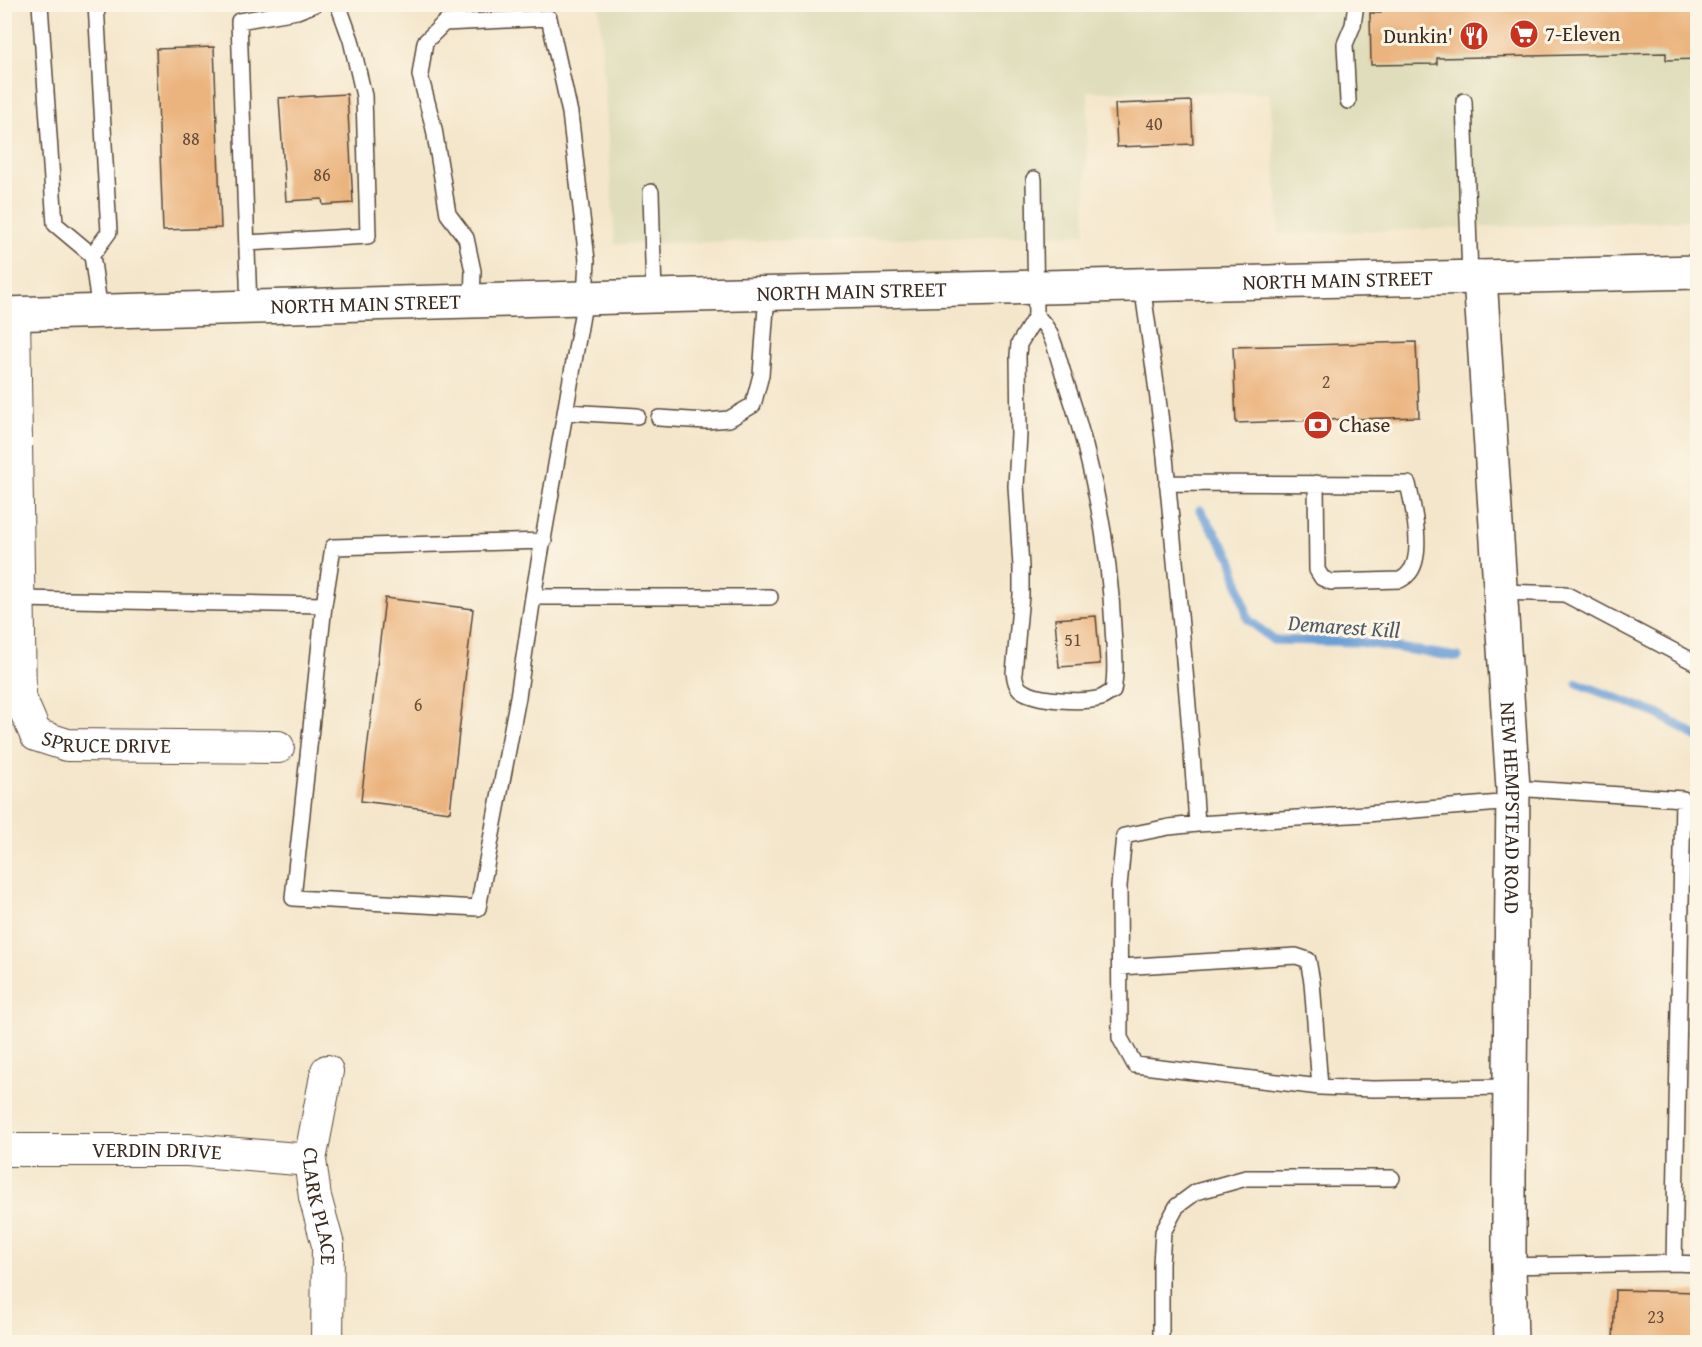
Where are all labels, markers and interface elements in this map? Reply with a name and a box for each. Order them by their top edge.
supermarket icon: 7-Eleven [1508,18,1540,50]
place label: 7-Eleven [1545,18,1621,49]
place label: Dunkin' [1383,20,1453,51]
restaurant icon: Dunkin' [1458,20,1490,52]
house number: 40 [1145,110,1163,137]
house number: 88 [182,125,200,152]
house number: 86 [313,161,331,188]
street label: NORTH MAIN STREET [1242,262,1433,297]
street label: NORTH MAIN STREET [756,273,947,309]
street label: NORTH MAIN STREET [270,285,462,322]
house number: 2 [1322,368,1330,395]
bank icon: Chase [1302,409,1334,441]
place label: Chase [1339,409,1390,440]
water label: Demarest Kill [1286,606,1401,646]
house number: 51 [1064,626,1082,653]
house number: 6 [414,691,422,718]
street label: NEW HEMPSTEAD ROAD [1492,701,1529,914]
street label: SPRUCE DRIVE [38,722,172,761]
street label: VERDIN DRIVE [92,1134,223,1168]
street label: CLARK PLACE [295,1145,344,1266]
house number: 23 [1647,1303,1665,1330]

